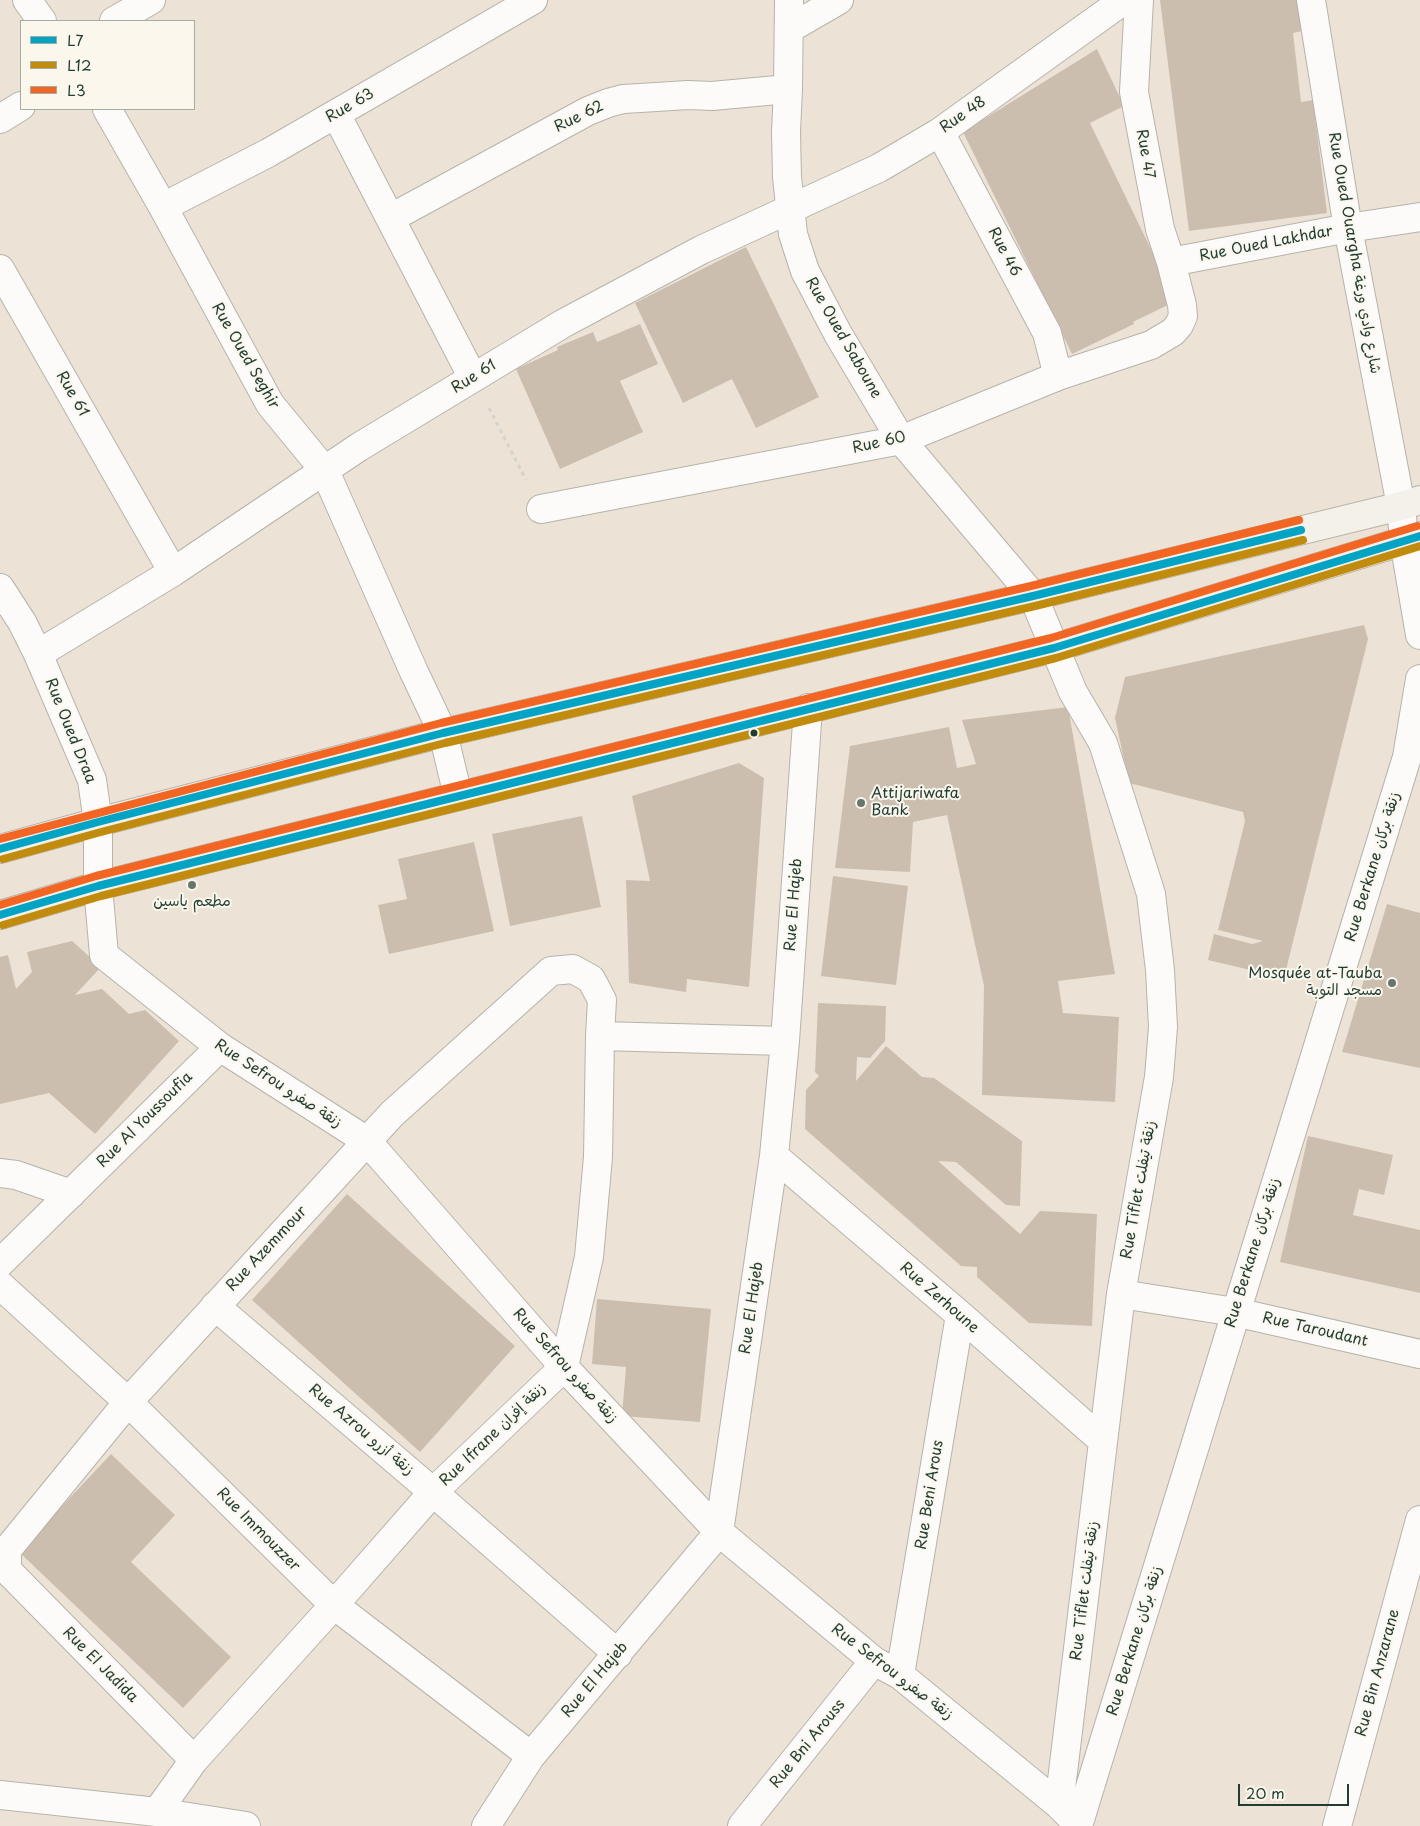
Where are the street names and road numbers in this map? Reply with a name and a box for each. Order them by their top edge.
street label: Rue 63 [323,85,377,127]
street label: Rue 48 [937,93,989,137]
street label: Rue 62 [552,97,606,137]
street label: Rue 47 [1132,128,1158,180]
street label: Rue Oued Ouargha شارع وادي ورغة [1324,131,1384,375]
street label: Rue Oued Lakhdar [1198,222,1334,266]
street label: Rue 46 [984,224,1024,280]
street label: Rue Oued Saboune [801,274,885,402]
street label: Rue Oued Seghir [207,300,283,412]
street label: Rue 61 [448,356,500,398]
street label: Rue 61 [52,368,92,420]
street label: Rue 60 [851,428,907,458]
street label: Rue Oued Draa [41,676,99,786]
street label: Rue Berkane زنقة بركان [1342,790,1404,944]
street label: Rue El Hajeb [782,858,806,952]
street label: Rue Sefrou زنقة صفرو [211,1036,345,1132]
street label: Rue Al Youssoufia [93,1068,197,1172]
street label: Rue Tiflet زنقة تيفلت [1118,1119,1160,1261]
street label: Rue Berkane زنقة بركان [1222,1176,1284,1330]
street label: Rue Azemmour [223,1203,311,1295]
street label: Rue Zerhoune [896,1259,982,1337]
street label: Rue El Hajeb [737,1261,767,1355]
street label: Rue Sefrou زنقة صفرو [509,1305,621,1427]
street label: Rue Taroudant [1261,1309,1369,1351]
street label: Rue Ifrane زنقة إفران [436,1380,550,1490]
street label: Rue Azrou زنقة أزرو [305,1381,417,1479]
street label: Rue Beni Arous [912,1439,948,1551]
street label: Rue Immouzzer [213,1485,303,1575]
street label: Rue Tiflet زنقة تيفلت [1068,1520,1102,1662]
street label: Rue Berkane زنقة بركان [1104,1564,1166,1718]
street label: Rue Bin Anzarane [1352,1607,1404,1739]
street label: Rue Sefrou زنقة صفرو [827,1620,957,1724]
street label: Rue El Jadida [59,1624,141,1706]
street label: Rue El Hajeb [558,1639,632,1721]
street label: Rue Bni Arouss [767,1696,849,1792]

